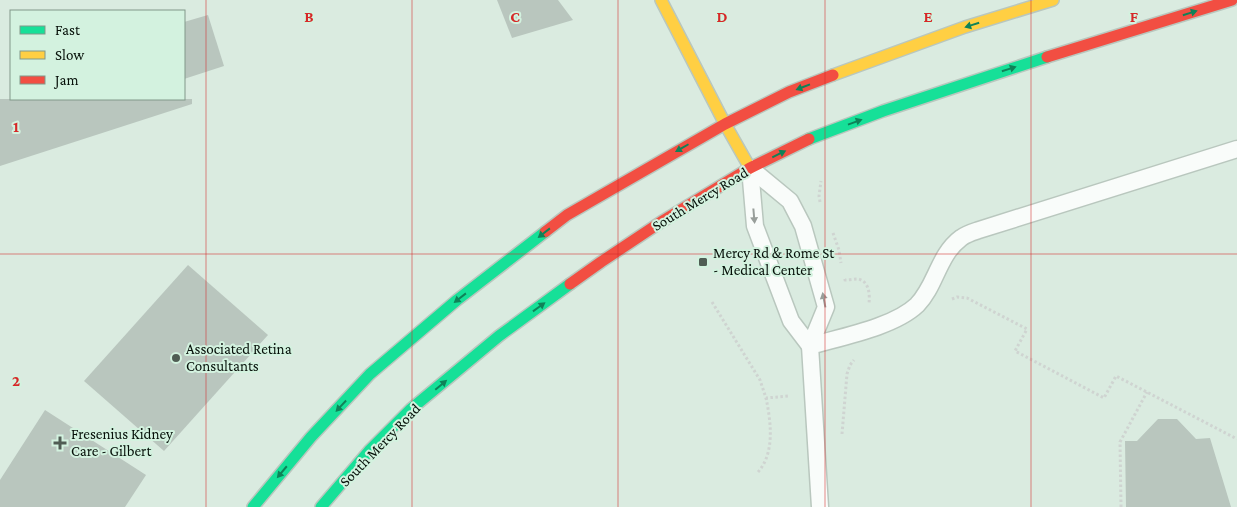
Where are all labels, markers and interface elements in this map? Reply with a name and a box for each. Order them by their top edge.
text: B [304,8,314,25]
text: C [510,8,520,25]
text: D [716,8,728,25]
text: E [923,8,933,25]
text: F [1130,8,1139,25]
one-way arrow [1182,9,1197,17]
legend [10,10,185,100]
text: Fast [55,22,81,38]
one-way arrow [964,22,979,29]
text: Slow [55,47,85,63]
one-way arrow [1002,65,1017,73]
text: Jam [53,72,78,89]
one-way arrow [795,83,810,91]
text: 1 [13,118,19,135]
one-way arrow [848,118,863,125]
one-way arrow [676,144,689,153]
one-way arrow [771,150,786,158]
street label: South Mercy Road [649,164,751,235]
one-way arrow [751,209,759,225]
one-way arrow [538,228,551,239]
place label: Mercy Rd & Rome St - Medical Center [713,245,835,278]
marker: Mercy Rd & Rome St - Medical Center [697,256,709,268]
one-way arrow [819,292,827,308]
one-way arrow [453,293,467,303]
one-way arrow [532,302,546,312]
place label: Associated Retina Consultants [186,341,292,374]
marker: Associated Retina Consultants [170,352,182,364]
text: 2 [12,372,20,389]
one-way arrow [434,379,447,390]
one-way arrow [335,399,347,411]
street label: South Mercy Road [337,400,424,490]
place label: Fresenius Kidney Care - Gilbert [71,426,173,459]
marker: Fresenius Kidney Care - Gilbert [53,436,67,450]
one-way arrow [276,465,287,478]

